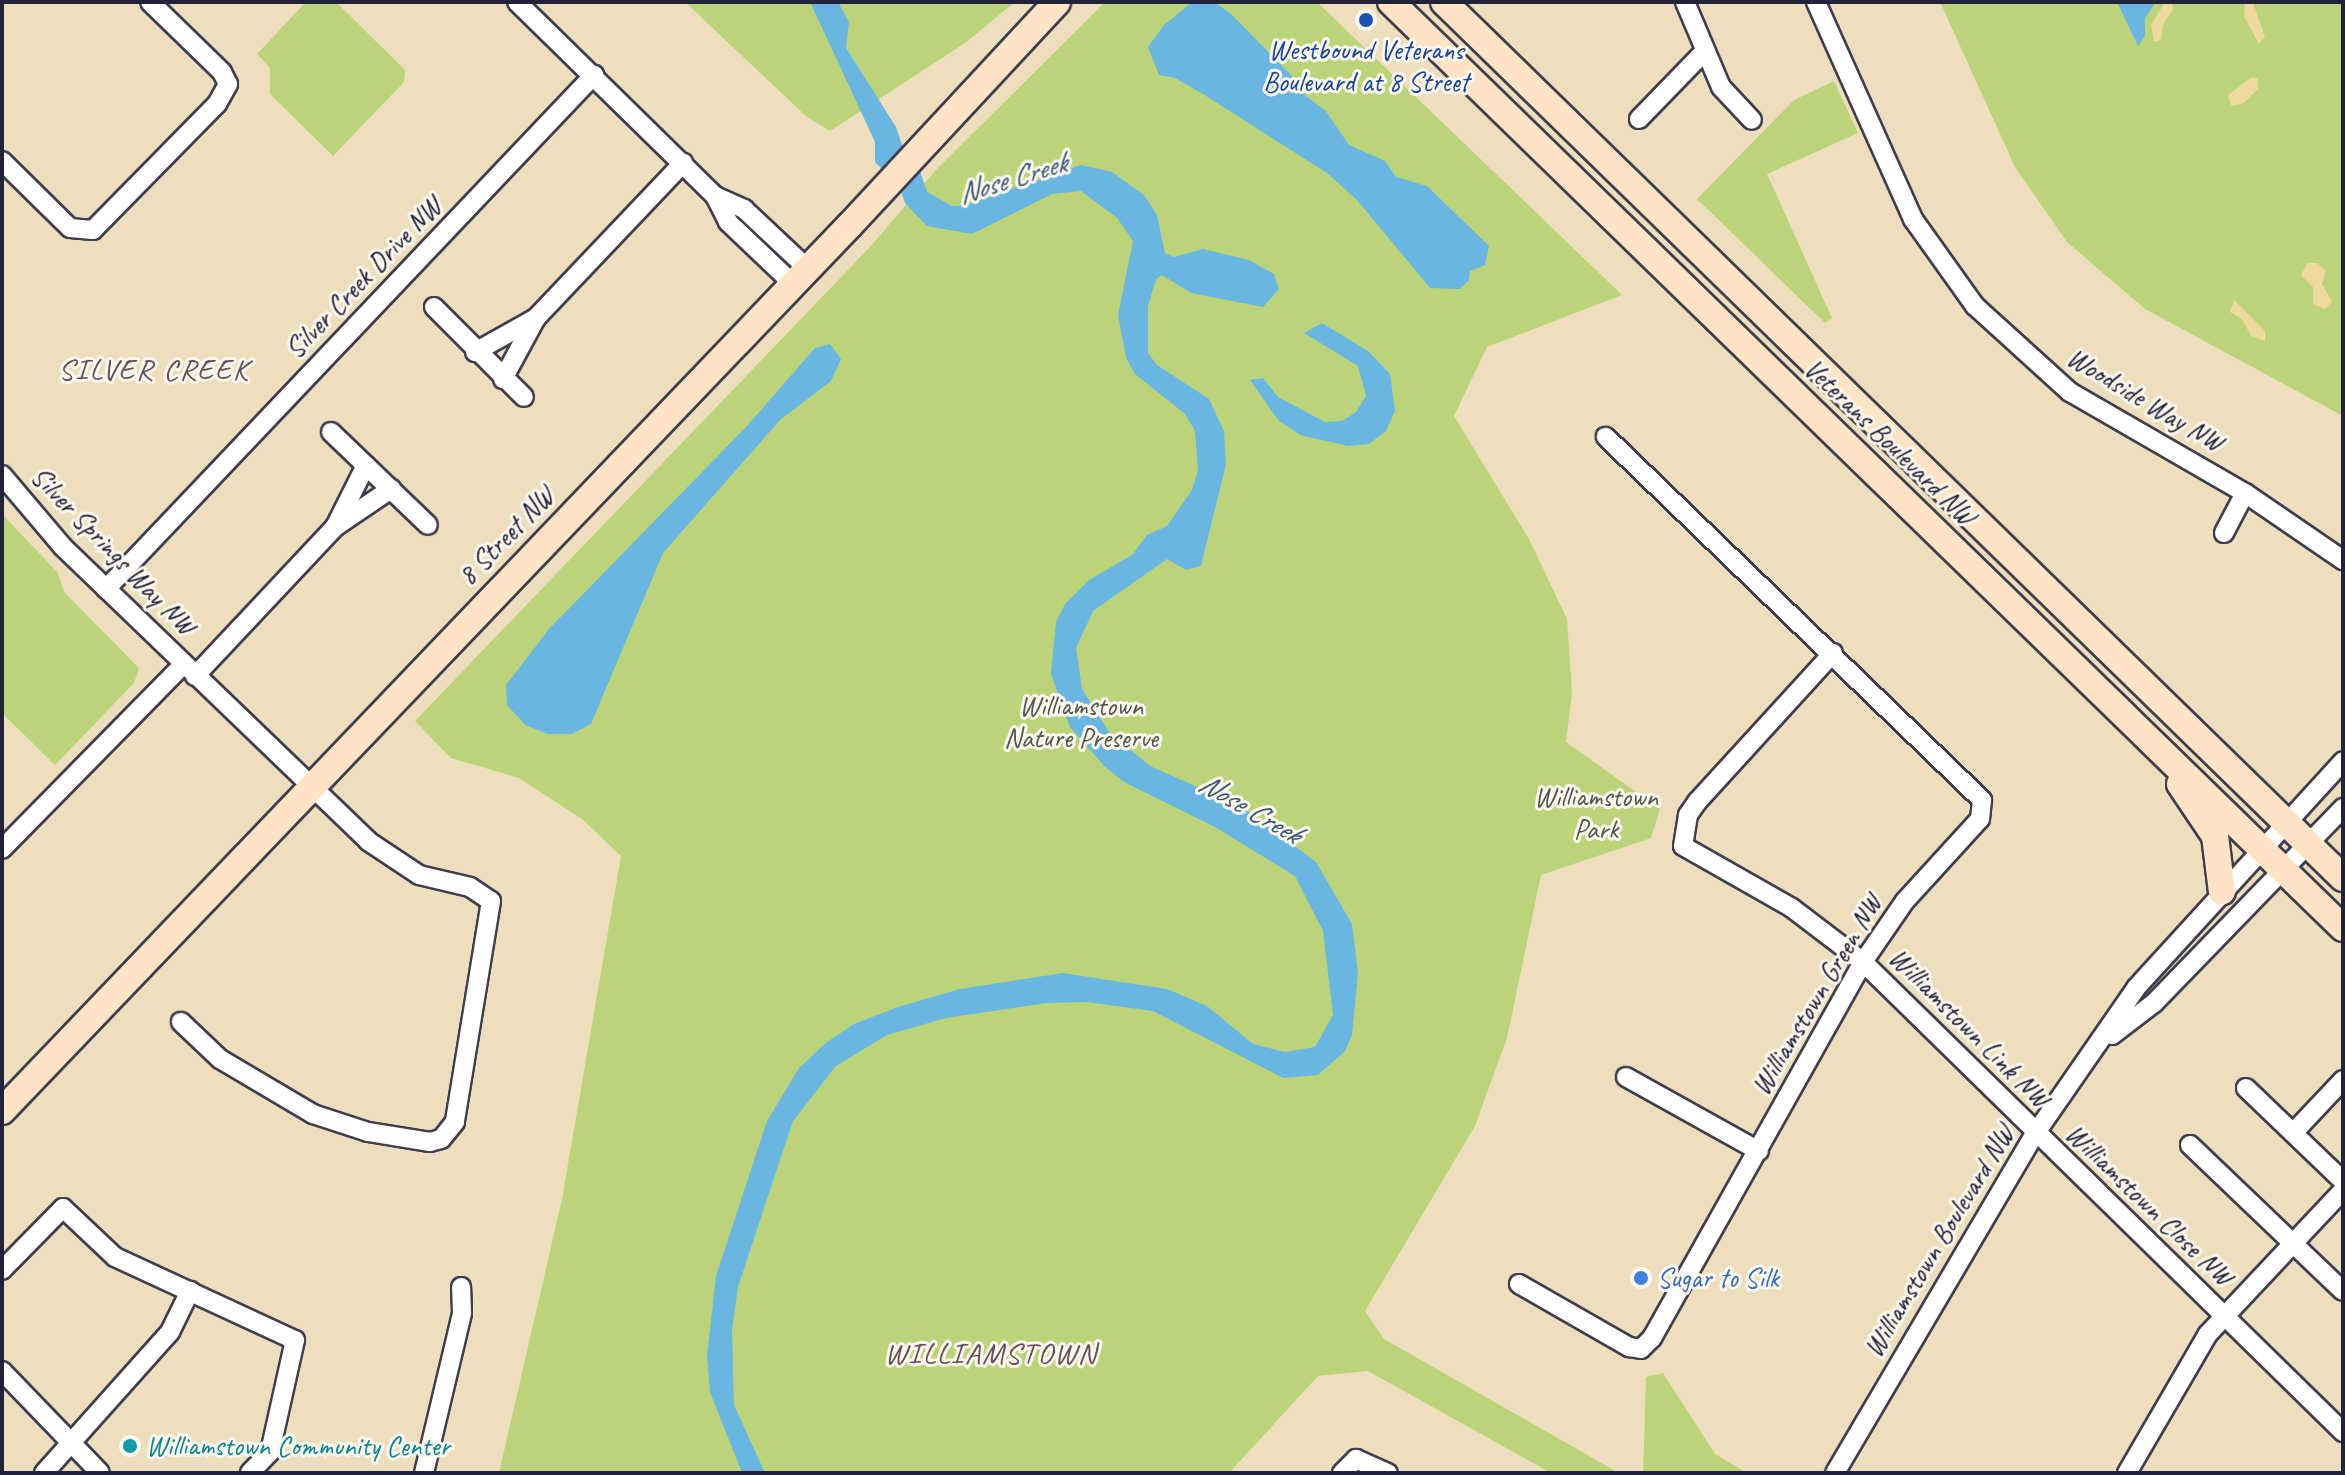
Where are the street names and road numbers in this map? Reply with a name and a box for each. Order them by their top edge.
street label: Silver Creek Drive NW [277,190,449,366]
street label: Woodside Way NW [2060,340,2230,460]
street label: Veterans Boulevard NW [1797,352,1983,532]
street label: Silver Springs Way NW [24,459,202,643]
street label: 8 Street NW [451,480,561,592]
street label: Williamstown Green NW [1744,888,1890,1102]
street label: Williamstown Link NW [1881,940,2057,1116]
street label: Williamstown Close NW [2058,1116,2240,1294]
street label: Williamstown Boulevard NW [1856,1119,2022,1363]

